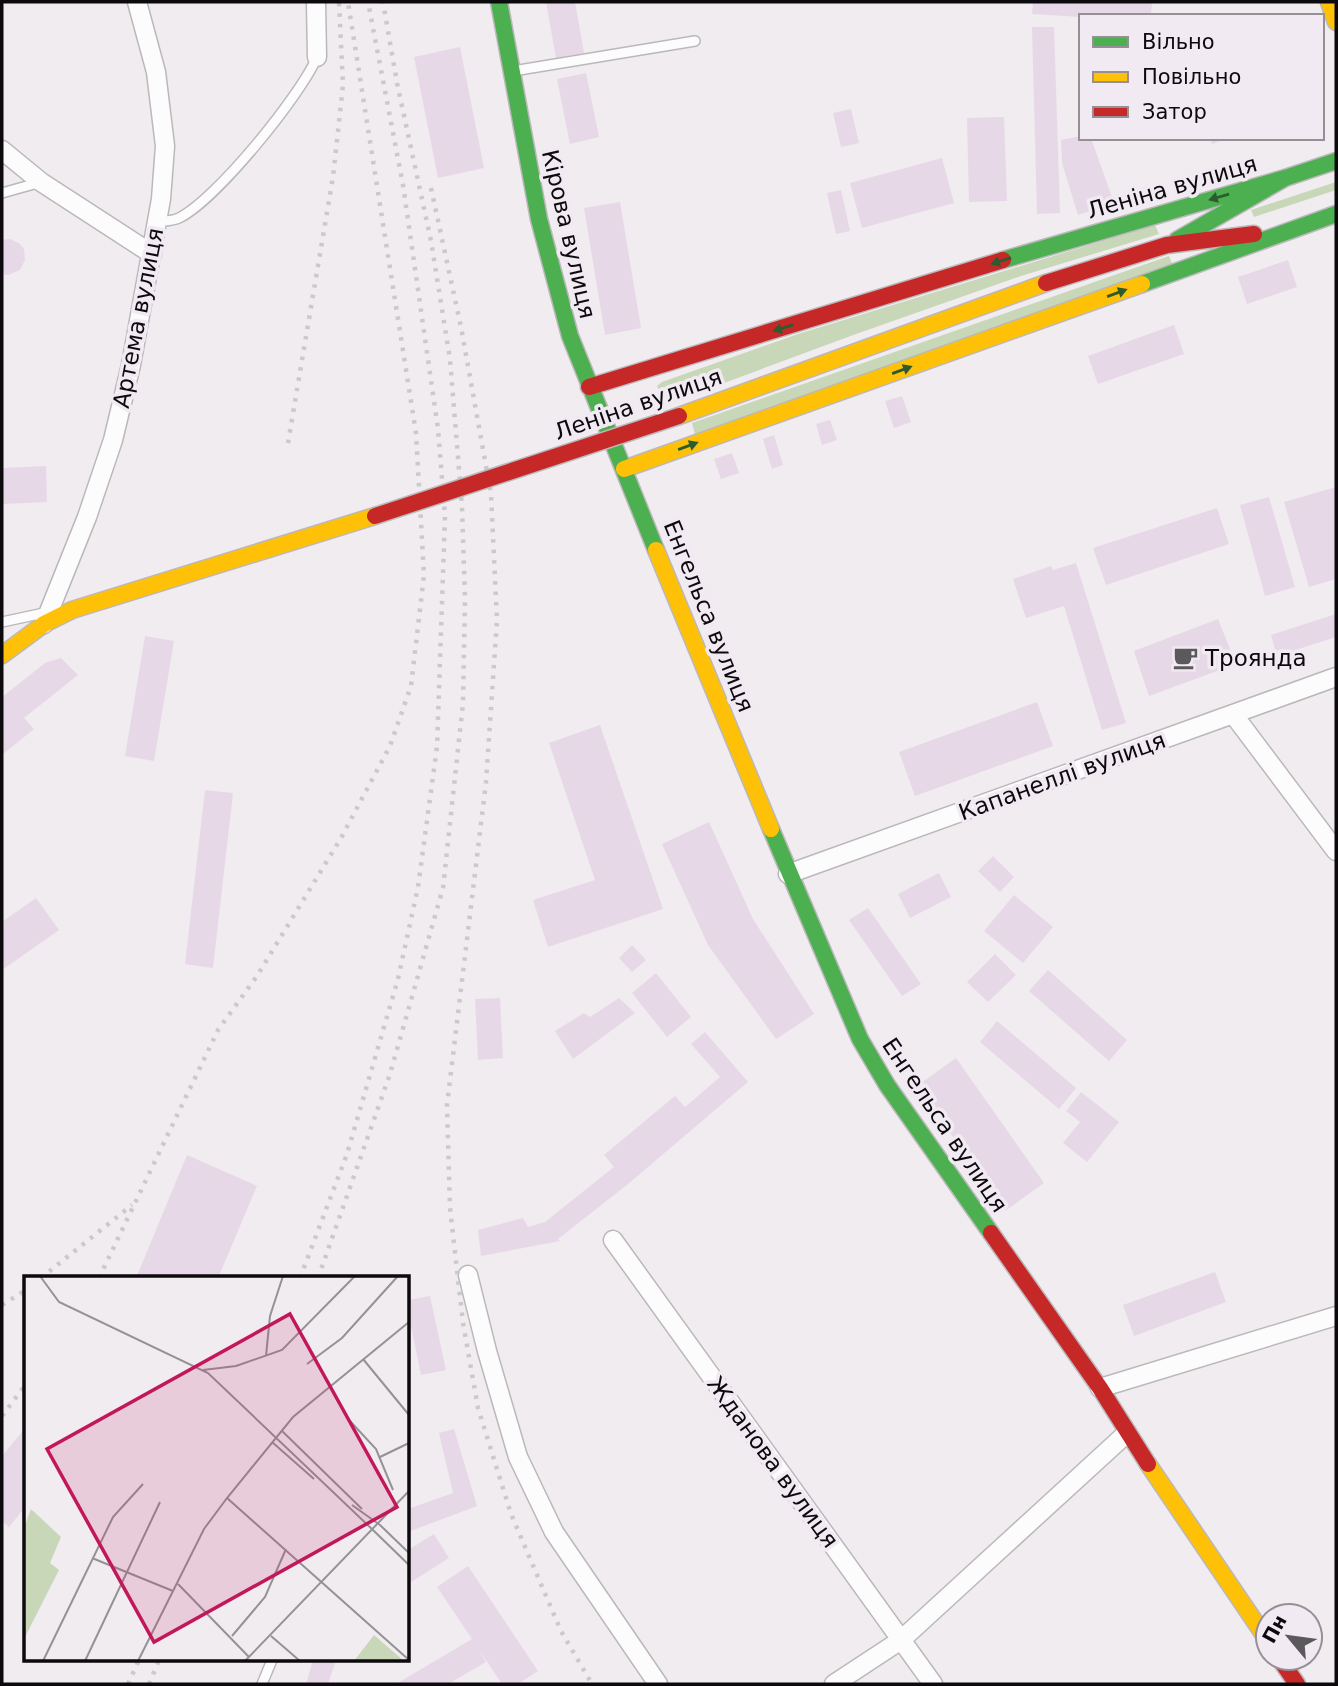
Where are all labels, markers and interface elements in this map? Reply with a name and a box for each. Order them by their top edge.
legend [1079,14,1324,140]
text: Вільно [1142,30,1215,54]
text: Повільно [1142,65,1241,89]
text: Затор [1142,100,1207,124]
street label: Кірова вулиця [537,147,601,321]
street label: Леніна вулиця [1084,150,1260,224]
one-way arrow [1208,192,1230,203]
street label: Артема вулиця [108,226,168,410]
one-way arrow [990,256,1011,266]
one-way arrow [1106,288,1127,299]
one-way arrow [773,323,794,333]
street label: Леніна вулиця [551,363,725,445]
one-way arrow [892,364,913,375]
one-way arrow [678,440,699,451]
street label: Енгельса вулиця [659,516,759,716]
cafe icon: Троянда [1171,644,1199,672]
place label: Троянда [1204,645,1307,671]
street label: Капанеллі вулиця [955,726,1169,826]
street label: Енгельса вулиця [877,1033,1013,1217]
inset map [24,1276,410,1662]
street label: Жданова вулиця [702,1371,844,1553]
north arrow [1254,1602,1324,1672]
text: Пн [1257,1611,1291,1647]

